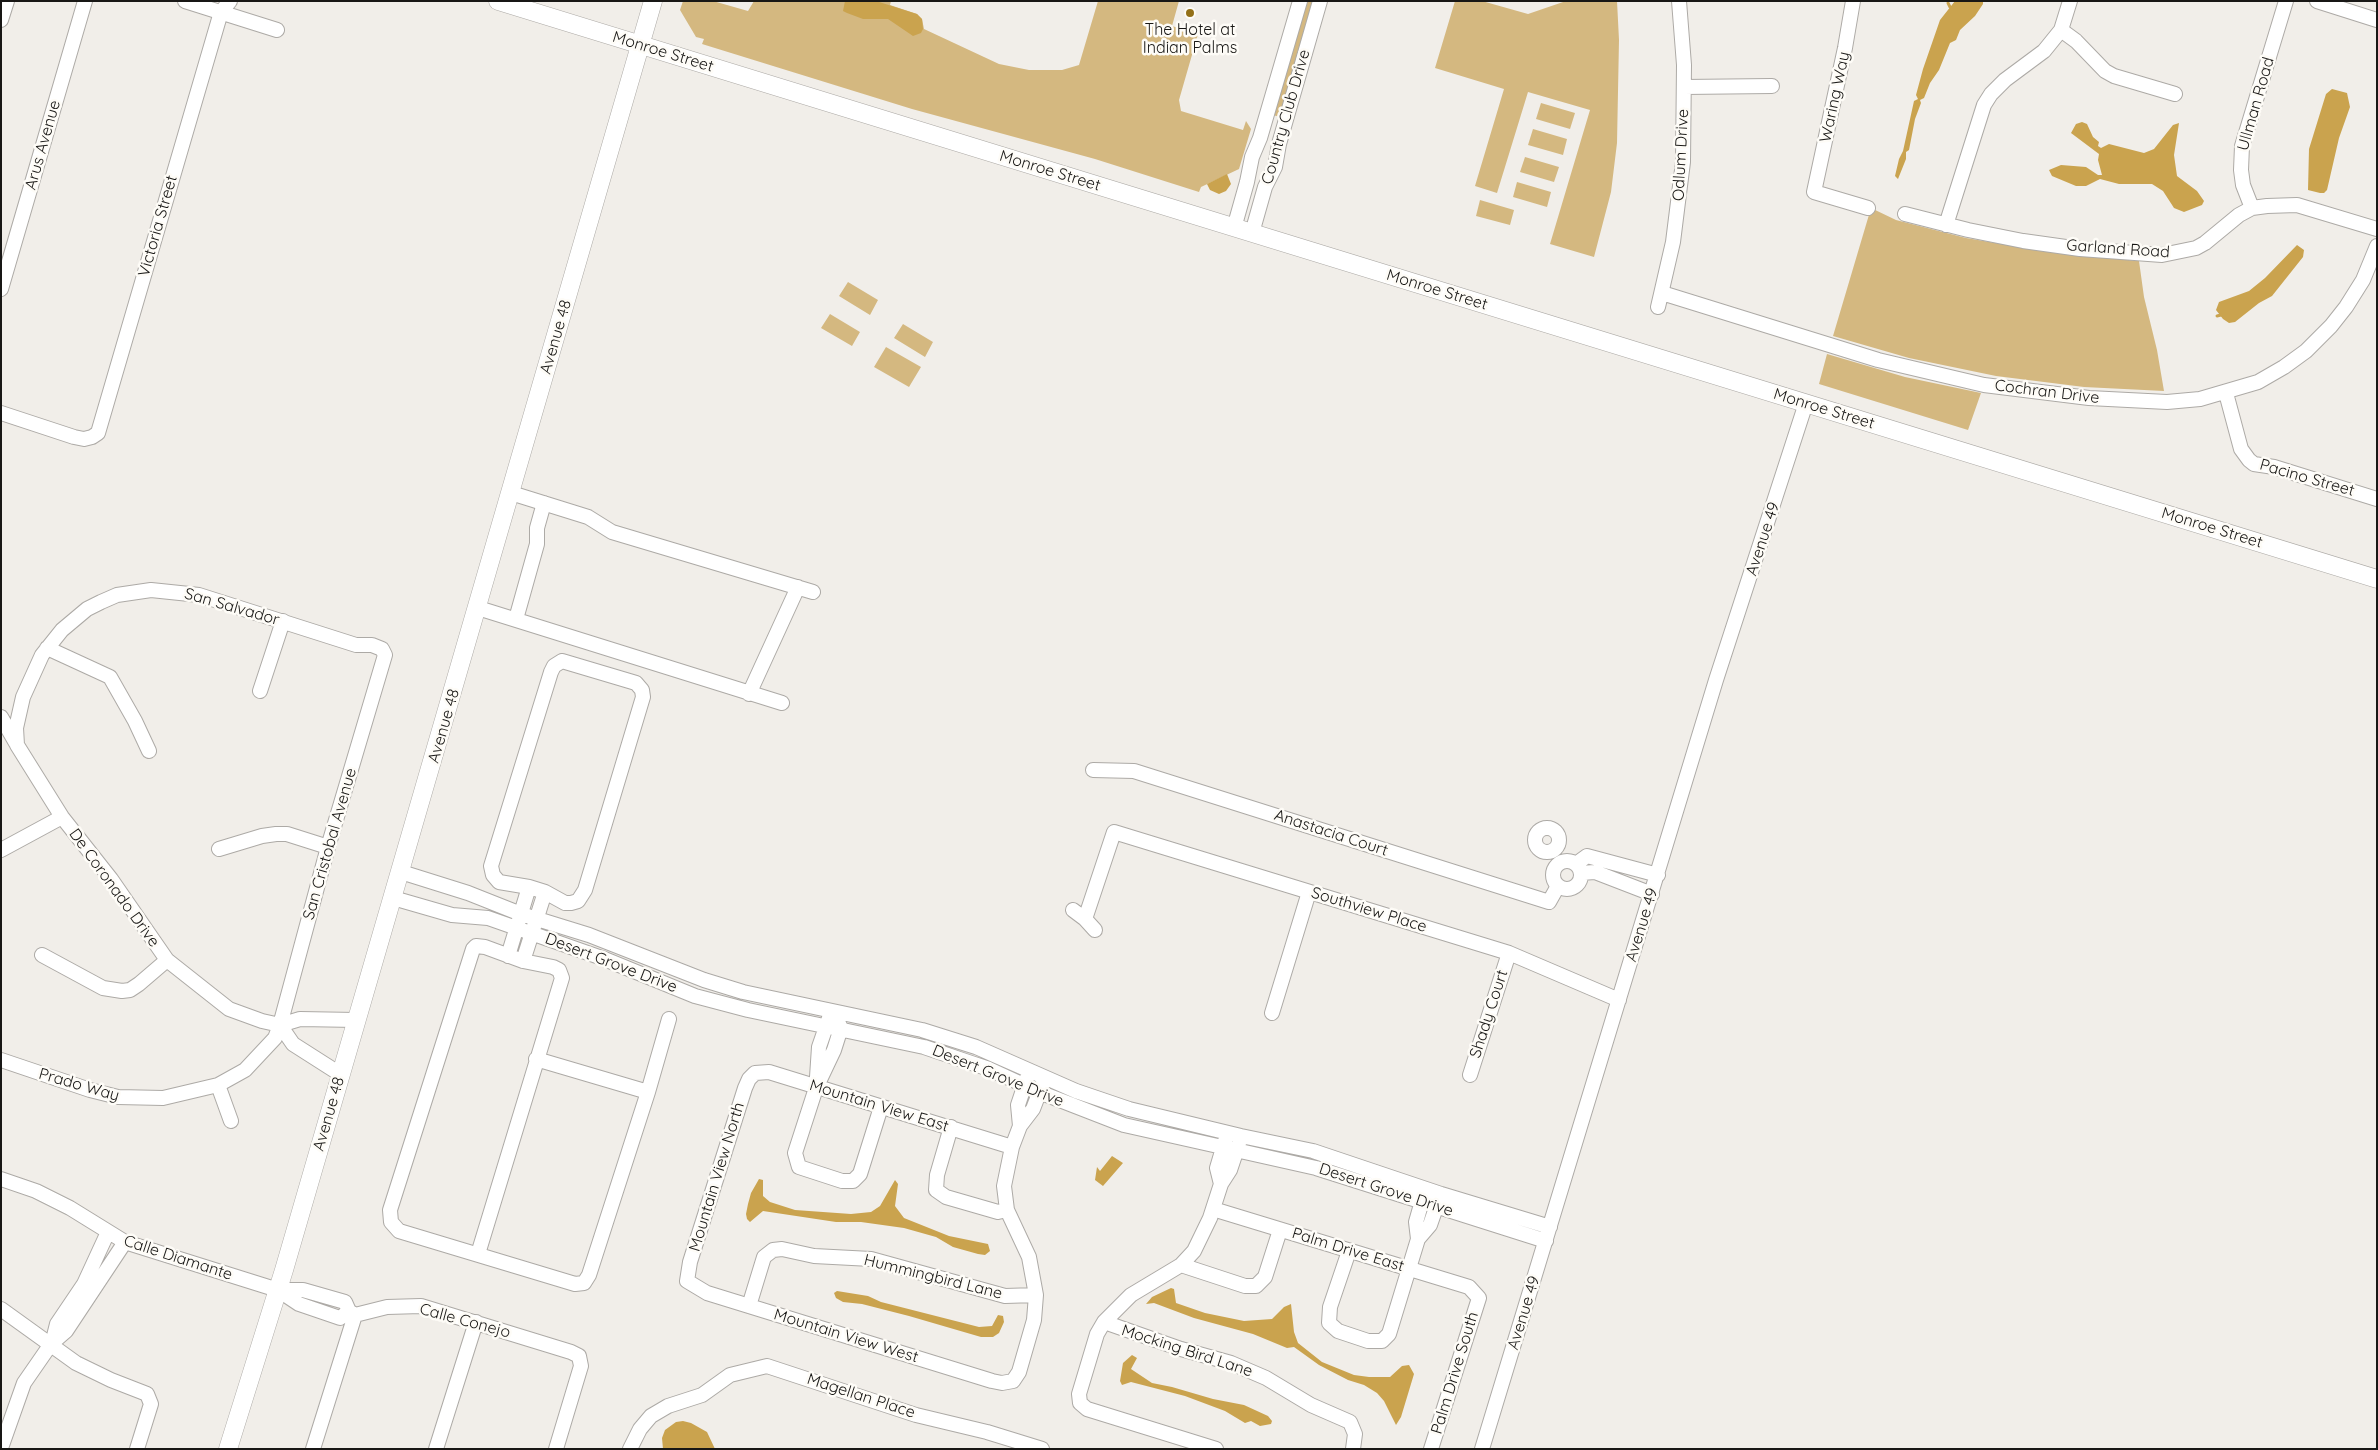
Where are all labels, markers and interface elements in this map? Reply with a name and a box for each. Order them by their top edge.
marker: The Hotel at Indian Palms [1184,7,1196,19]
place label: The Hotel at Indian Palms [1143,20,1237,58]
street label: Monroe Street [610,28,716,76]
street label: Country Club Drive [1258,47,1314,187]
street label: Waring Way [1816,50,1854,144]
street label: Ullman Road [2233,55,2279,153]
street label: Arus Avenue [21,98,65,192]
street label: Odlum Drive [1669,108,1693,202]
street label: Monroe Street [997,147,1103,195]
street label: Victoria Street [134,173,182,279]
street label: Garland Road [2066,236,2170,262]
street label: Monroe Street [1384,266,1490,314]
street label: Avenue 48 [536,298,576,376]
street label: Cochran Drive [1994,376,2100,408]
street label: Monroe Street [1771,385,1877,433]
street label: Pacino Street [2257,455,2357,501]
street label: Avenue 49 [1742,500,1784,578]
street label: Monroe Street [2159,504,2265,552]
street label: San Salvador [182,584,282,630]
street label: Avenue 48 [424,687,464,765]
street label: San Cristobal Avenue [299,766,361,922]
street label: Anastacia Court [1272,806,1390,860]
street label: De Coronado Drive [65,825,163,951]
street label: Southview Place [1309,883,1429,937]
street label: Avenue 49 [1622,886,1662,964]
street label: Desert Grove Drive [542,929,680,997]
street label: Shady Court [1466,967,1512,1061]
street label: Desert Grove Drive [930,1041,1066,1111]
street label: Prado Way [36,1064,122,1106]
street label: Avenue 48 [309,1075,349,1153]
street label: Mountain View East [807,1076,951,1136]
street label: Mountain View North [685,1100,749,1254]
street label: Desert Grove Drive [1316,1159,1456,1221]
street label: Palm Drive East [1290,1224,1406,1276]
street label: Calle Diamante [121,1231,235,1285]
street label: Hummingbird Lane [862,1251,1004,1303]
street label: Avenue 49 [1504,1274,1544,1352]
street label: Calle Conejo [418,1300,512,1342]
street label: Mountain View West [771,1305,921,1367]
street label: Palm Drive South [1427,1309,1483,1437]
street label: Mocking Bird Lane [1119,1321,1255,1381]
street label: Magellan Place [805,1369,917,1423]

